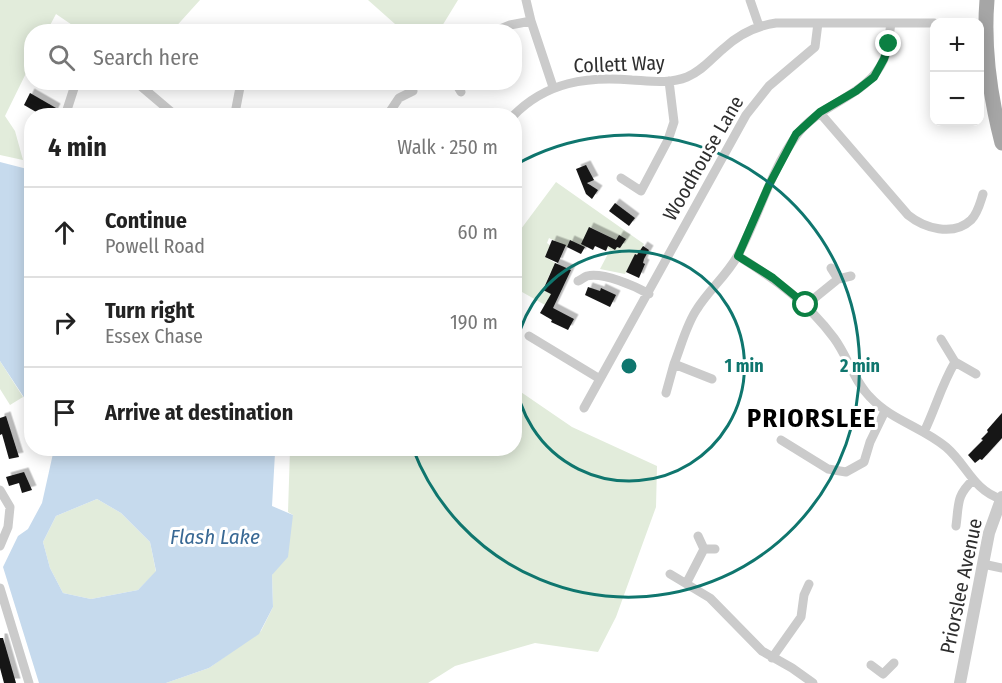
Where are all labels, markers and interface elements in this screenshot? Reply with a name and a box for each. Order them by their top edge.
map controls [930,18,984,126]
button: + [930,18,984,72]
search box [24,24,522,90]
route end [875,30,901,56]
icon: search [45,41,78,74]
text: Search here [93,44,199,71]
street label: Collett Way [573,50,665,78]
button: − [930,72,984,126]
street label: Woodhouse Lane [658,91,748,225]
text: 4 min [48,132,107,163]
text: Walk · 250 m [397,135,498,159]
text: Continue [105,207,187,234]
icon: ahead [48,216,81,249]
text: 60 m [458,220,498,244]
text: Powell Road [105,234,205,258]
route start [792,291,818,317]
text: Turn right [105,297,194,324]
icon: right [48,306,81,339]
text: 190 m [450,310,498,334]
text: Essex Chase [105,324,203,348]
text: 1 min [724,355,764,377]
text: 2 min [839,355,880,377]
centre of rings [619,356,639,376]
icon: arrive [48,396,81,429]
text: Arrive at destination [105,399,293,426]
district label: PRIORSLEE [747,403,877,434]
street label: Priorslee Avenue [935,516,987,656]
water label: Flash Lake [170,524,260,550]

